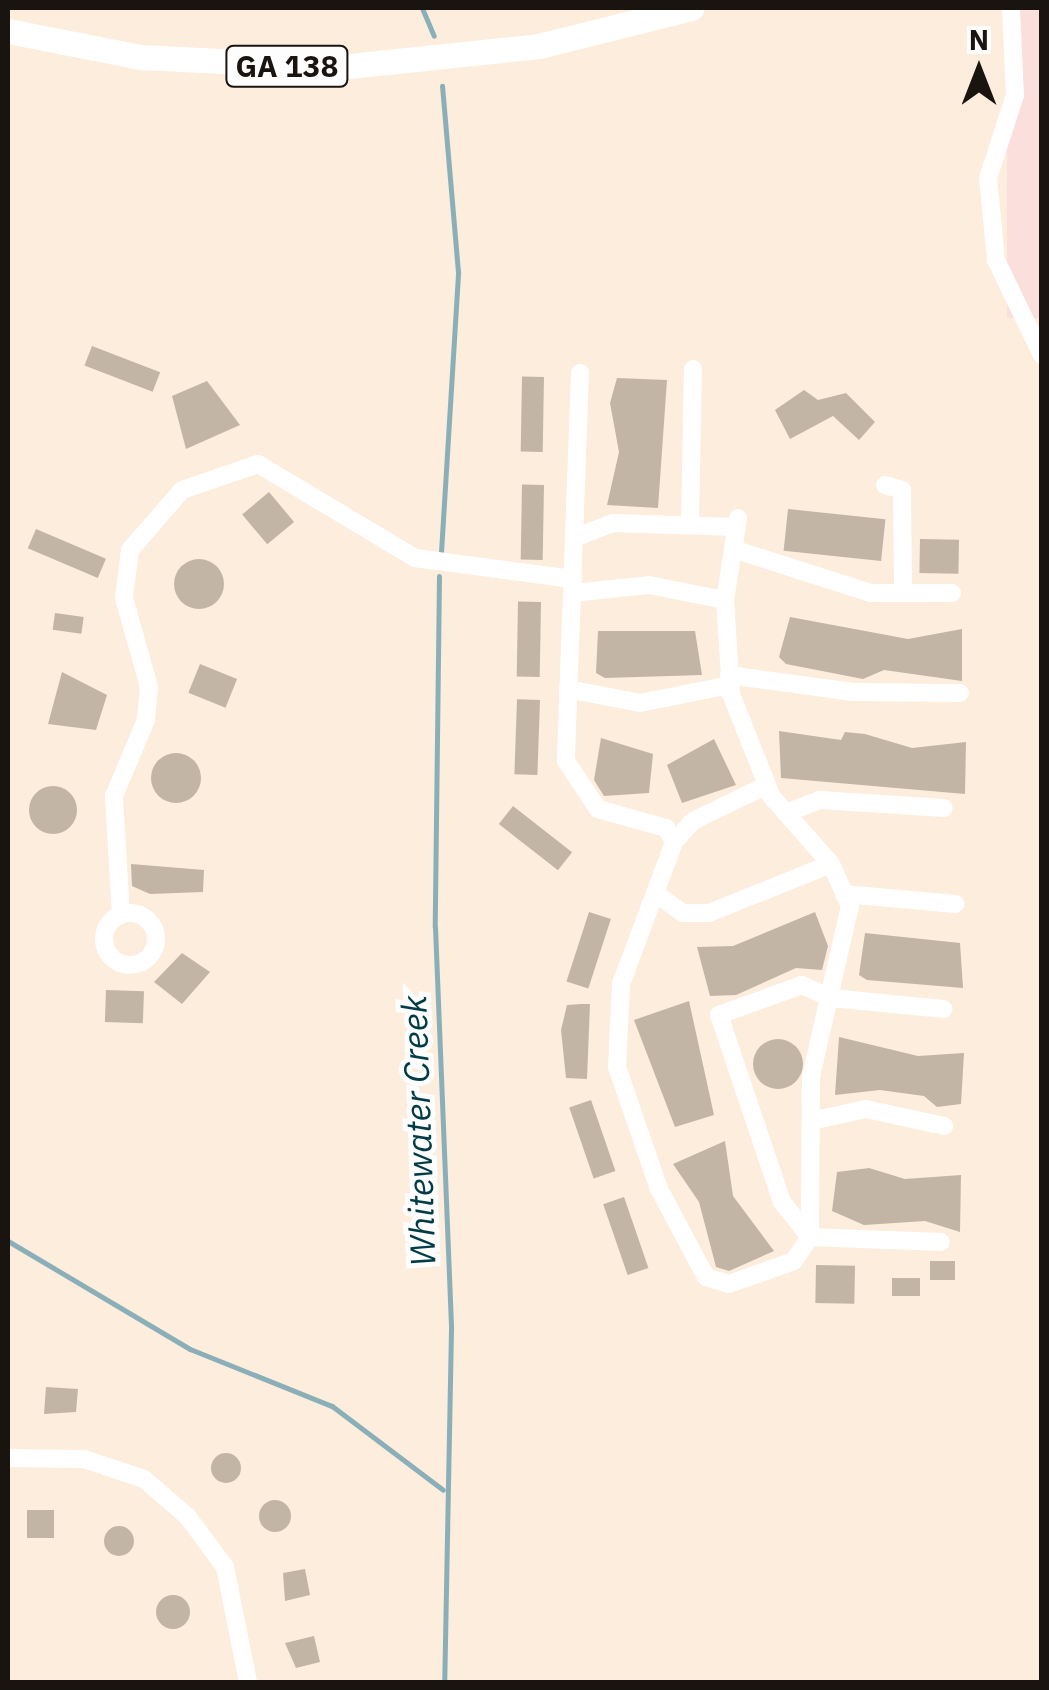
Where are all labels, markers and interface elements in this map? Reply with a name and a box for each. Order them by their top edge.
north arrow [929,20,1029,120]
text: N [969,21,989,58]
road number: GA 138 [224,41,350,91]
water label: Whitewater Creek [392,995,444,1267]

